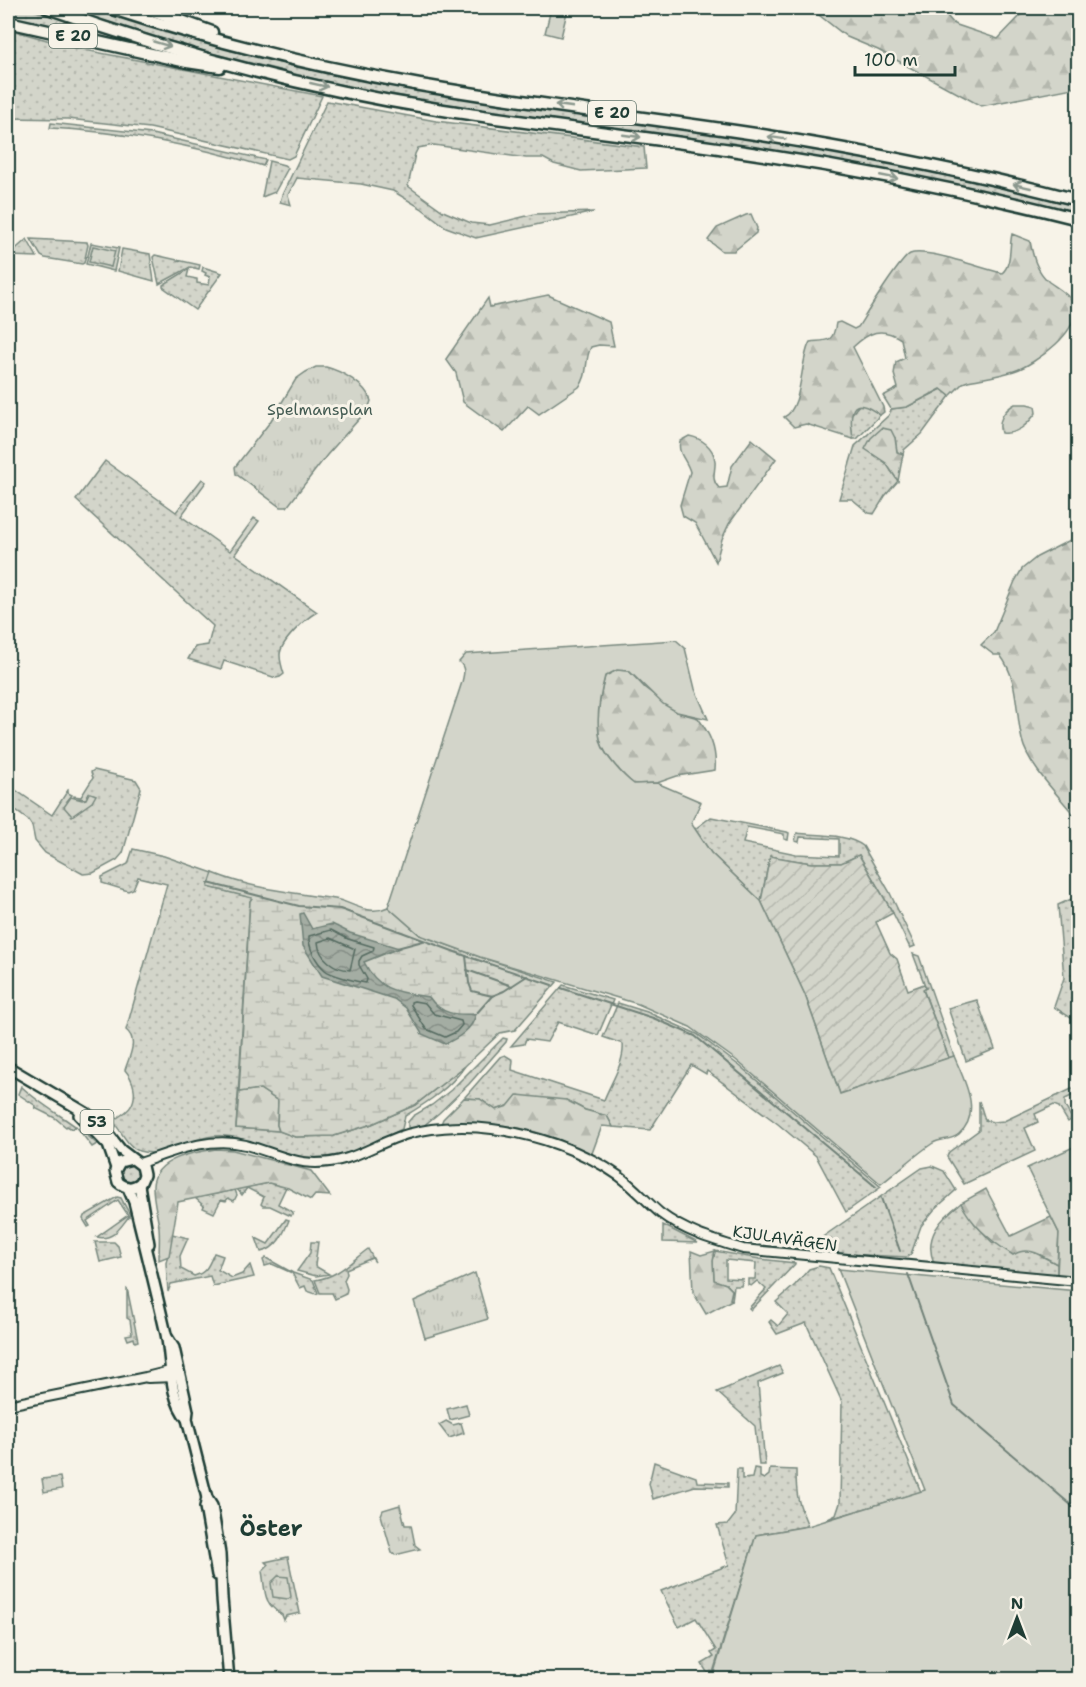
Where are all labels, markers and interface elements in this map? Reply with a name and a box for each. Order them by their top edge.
road number: E 20 [49,24,97,48]
one-way arrow [152,39,171,50]
scale bar [855,39,956,77]
text: 100 m [864,48,918,72]
one-way arrow [309,79,328,91]
one-way arrow [554,101,574,112]
road number: E 20 [588,101,636,125]
one-way arrow [622,130,642,141]
one-way arrow [768,132,788,143]
one-way arrow [879,172,899,183]
one-way arrow [1012,180,1032,191]
park label: Spelmansplan [267,399,373,420]
road number: 53 [80,1110,114,1134]
street label: KJULAVÄGEN [731,1221,839,1256]
district label: Öster [240,1514,303,1543]
north arrow [987,1588,1047,1648]
text: N [1011,1593,1023,1614]

